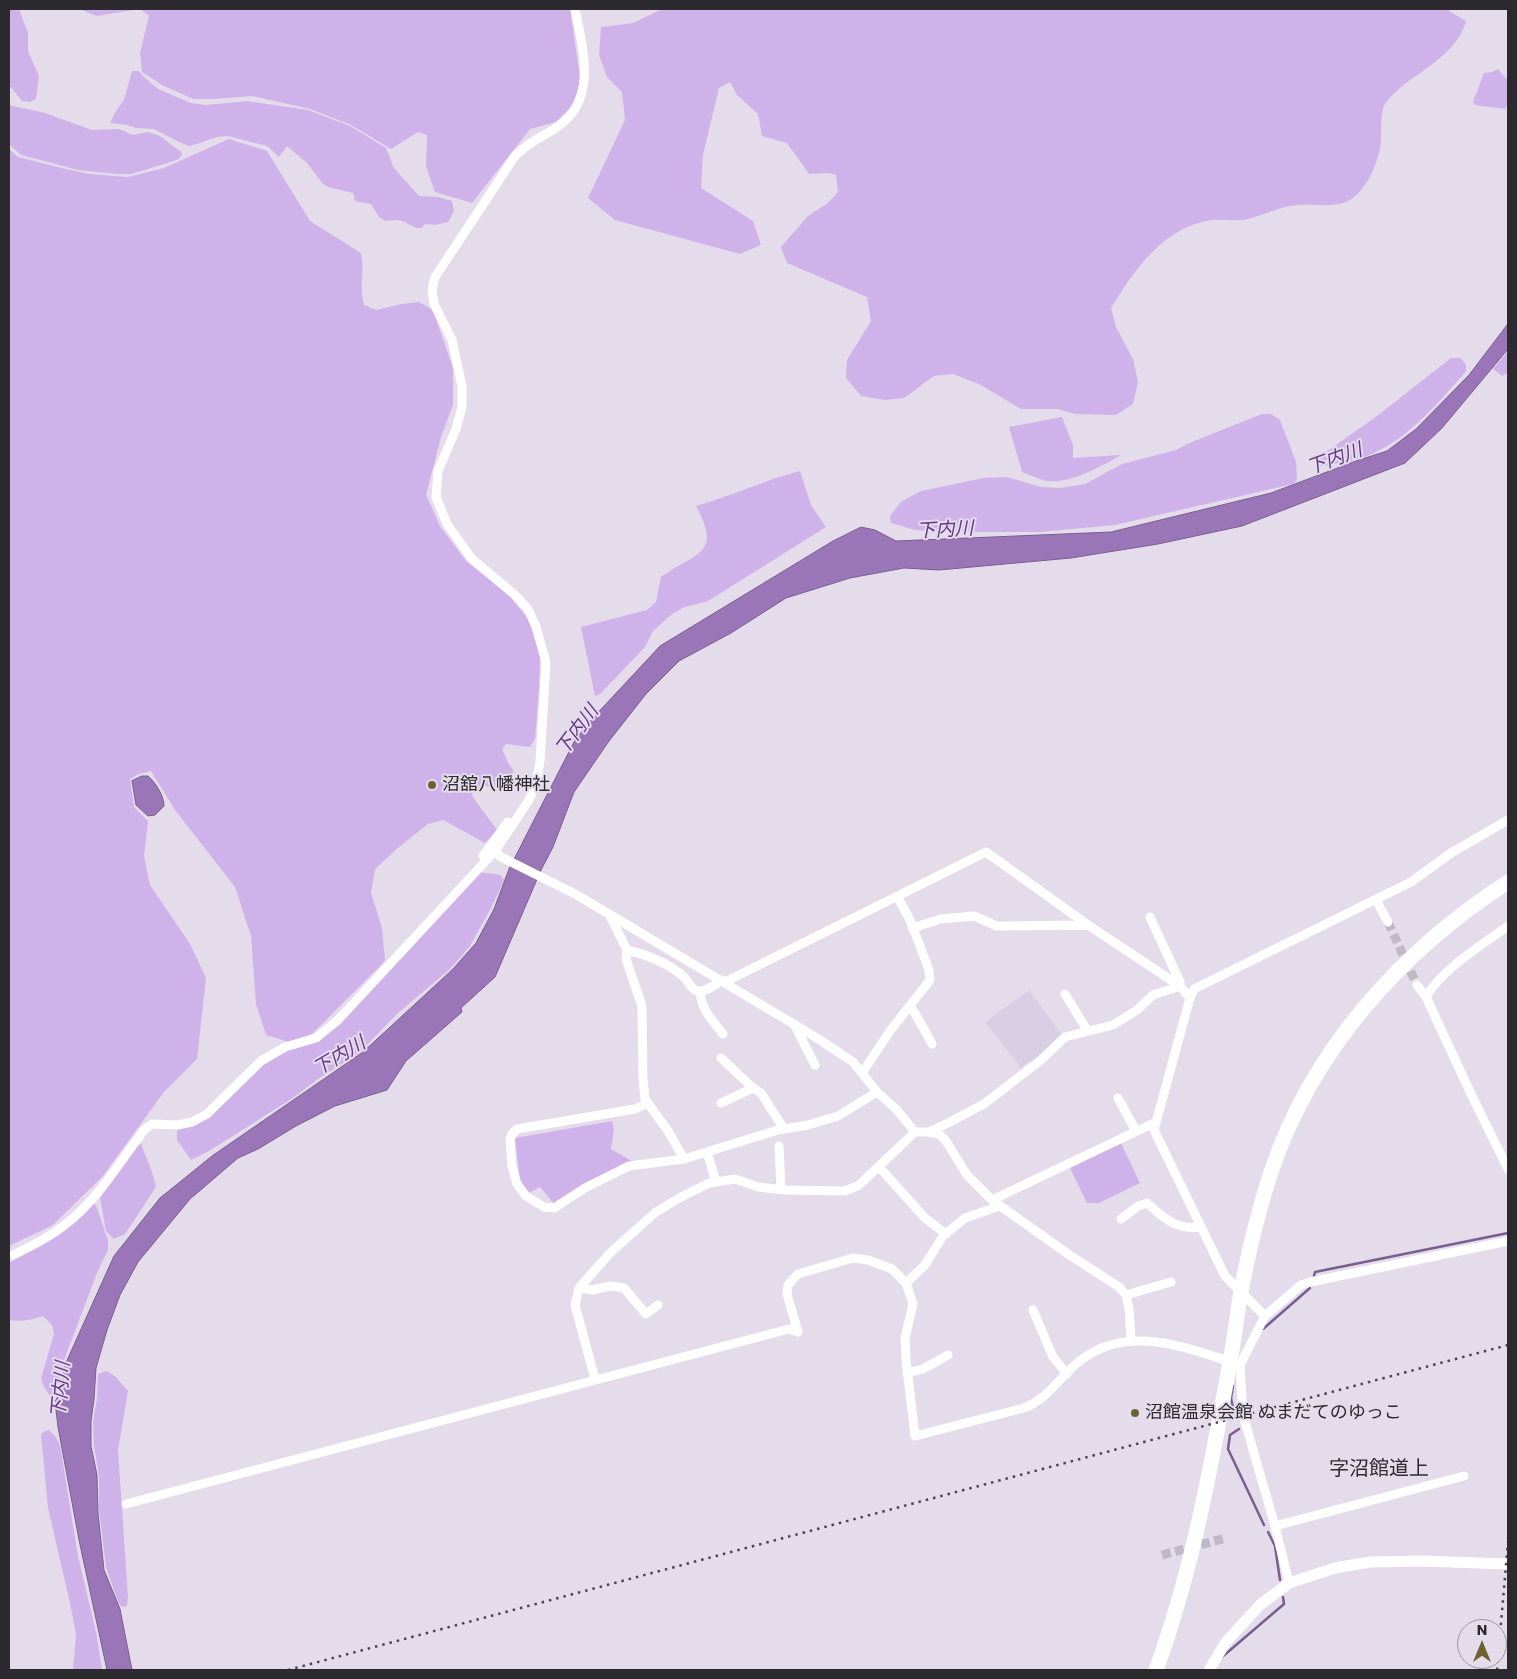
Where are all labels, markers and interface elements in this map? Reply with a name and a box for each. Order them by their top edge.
water label: 下内川 [1304,440,1366,480]
water label: 下内川 [916,518,974,544]
water label: 下内川 [552,701,604,761]
place label: 沼舘八幡神社 [442,774,550,796]
marker: 沼舘八幡神社 [426,779,438,791]
water label: 下内川 [310,1033,370,1081]
water label: 下内川 [48,1361,76,1419]
place label: 沼館温泉会館 ぬまだてのゆっこ [1145,1402,1402,1424]
marker: 沼館温泉会館 ぬまだてのゆっこ [1129,1407,1141,1419]
district label: 字沼館道上 [1329,1458,1429,1482]
north arrow [1457,1619,1507,1669]
text: N [1477,1620,1487,1640]

